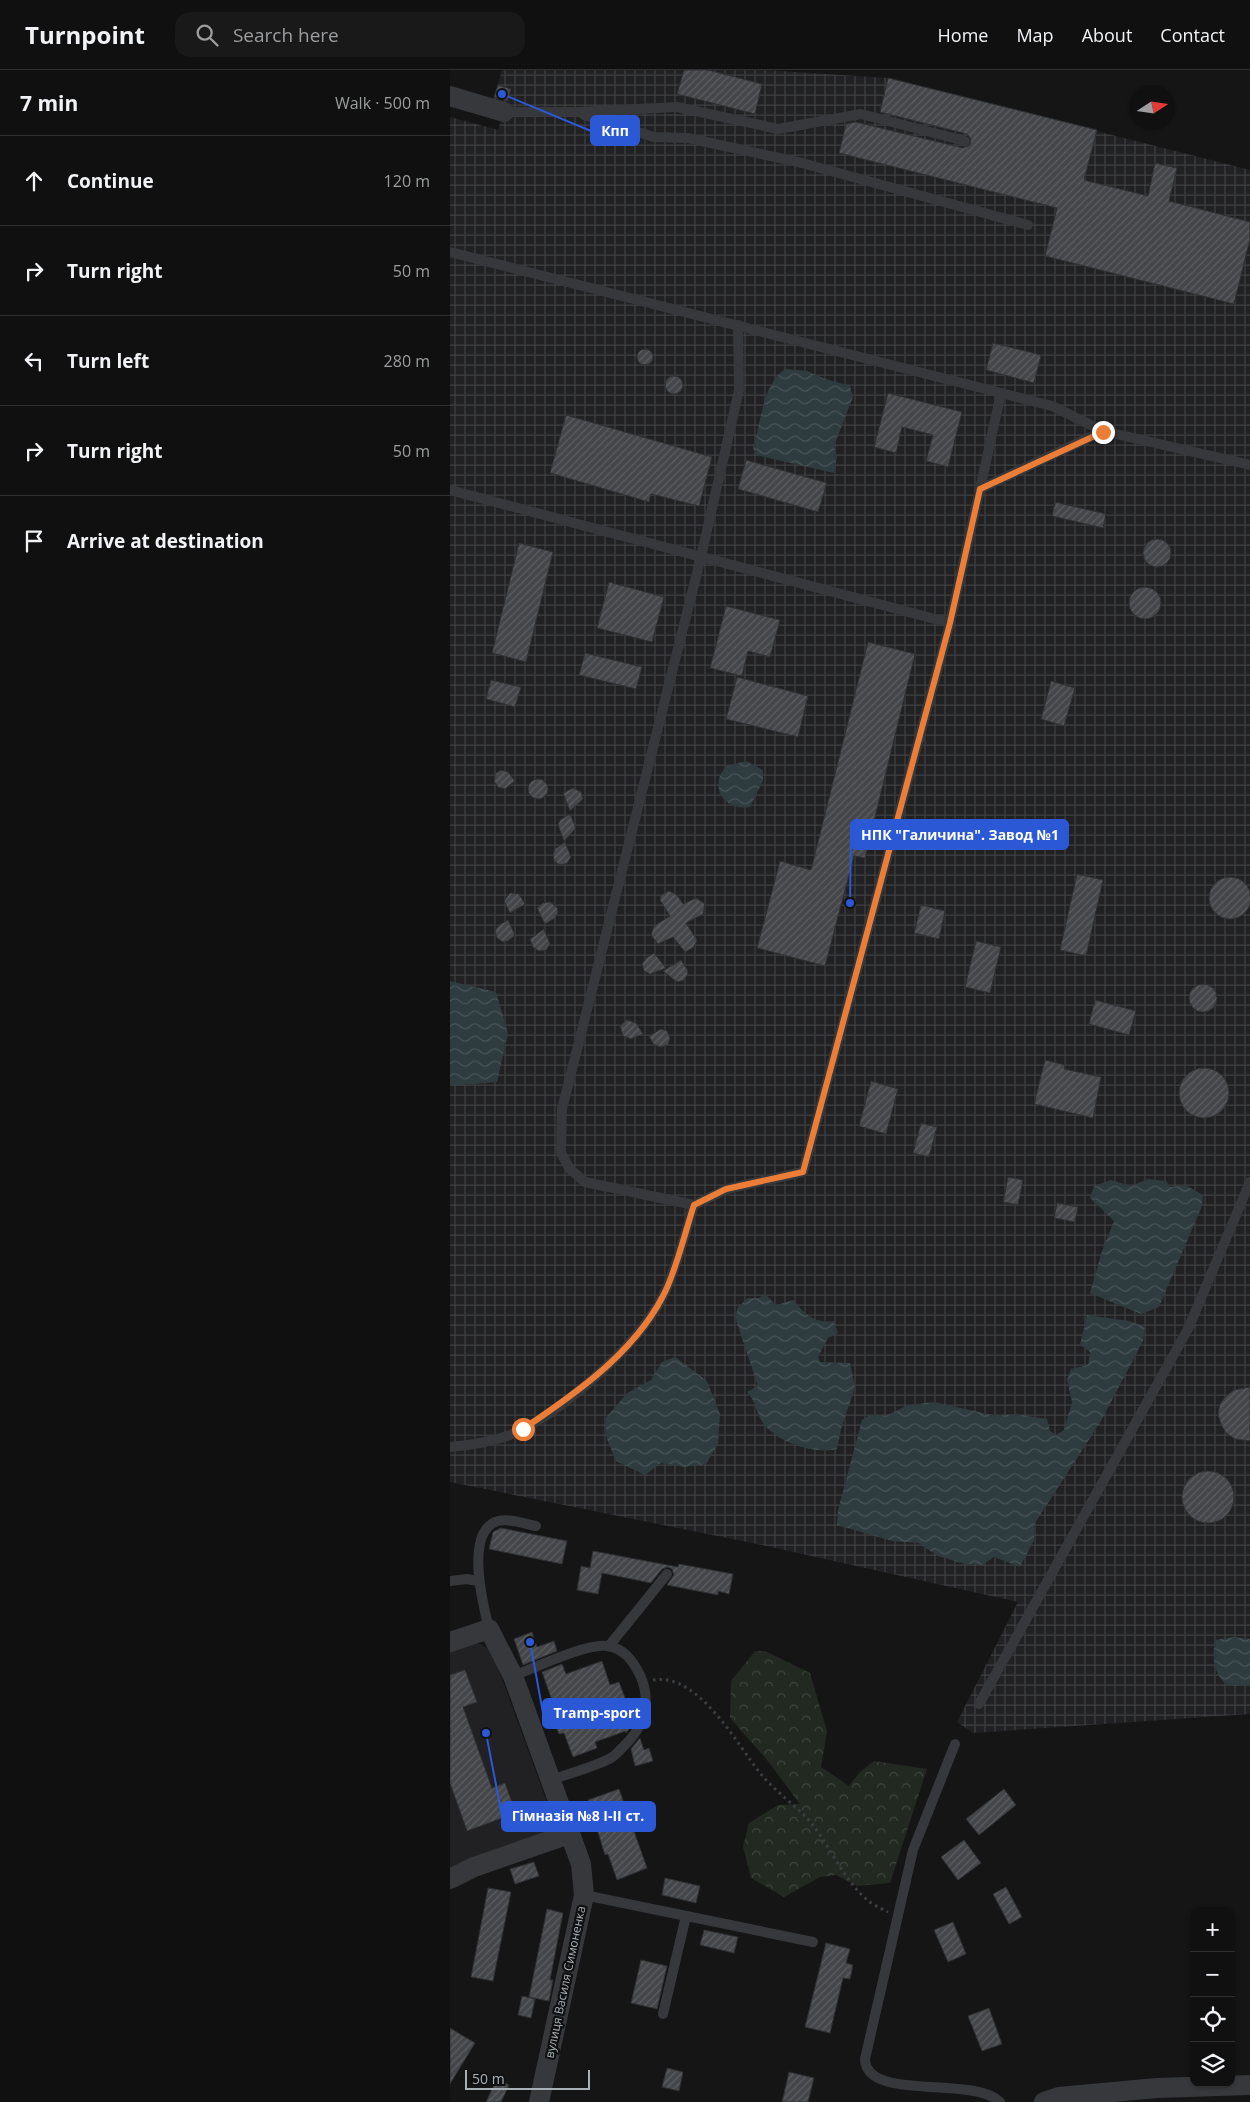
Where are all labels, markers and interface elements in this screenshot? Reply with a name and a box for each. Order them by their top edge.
search box [175,12,525,57]
text: Turnpoint [25,18,145,51]
icon: search [193,21,221,49]
text: Search here [233,22,339,48]
text: Home [938,23,988,47]
text: Map [1016,23,1054,47]
text: About [1082,23,1132,47]
text: Contact [1160,23,1225,47]
north arrow [1130,85,1175,130]
text: 7 min [20,89,78,117]
text: Walk · 500 m [335,92,430,114]
callout: Кпп [591,116,639,145]
text: Кпп [601,121,629,140]
icon: ahead [20,167,48,195]
text: Continue [67,168,154,194]
text: 120 m [384,170,430,192]
icon: right [20,257,48,285]
text: Turn right [67,258,162,284]
text: 50 m [393,260,430,282]
icon: left [20,347,48,375]
text: Turn left [67,348,149,374]
text: 280 m [384,350,430,372]
route end [1092,421,1115,444]
icon: right [20,437,48,465]
text: Turn right [67,438,162,464]
text: 50 m [393,440,430,462]
icon: arrive [20,527,48,555]
text: Arrive at destination [67,528,264,554]
callout: НПК "Галичина". Завод №1 [851,820,1068,849]
text: НПК "Галичина". Завод №1 [861,825,1059,844]
route start [512,1418,535,1441]
callout: Tramp-sport [543,1699,650,1728]
text: Tramp-sport [554,1703,640,1722]
callout: Гімназія №8 I-II ст. [502,1802,655,1831]
text: Гімназія №8 I-II ст. [512,1806,644,1825]
street label: вулиця Василя Симоненка [541,1904,589,2060]
map controls [1190,1907,1235,2087]
button: + [1190,1907,1235,1952]
button: − [1190,1952,1235,1997]
button: locate [1190,1997,1235,2042]
button: layers [1190,2042,1235,2087]
scale bar [465,2067,590,2090]
text: 50 m [472,2069,505,2088]

